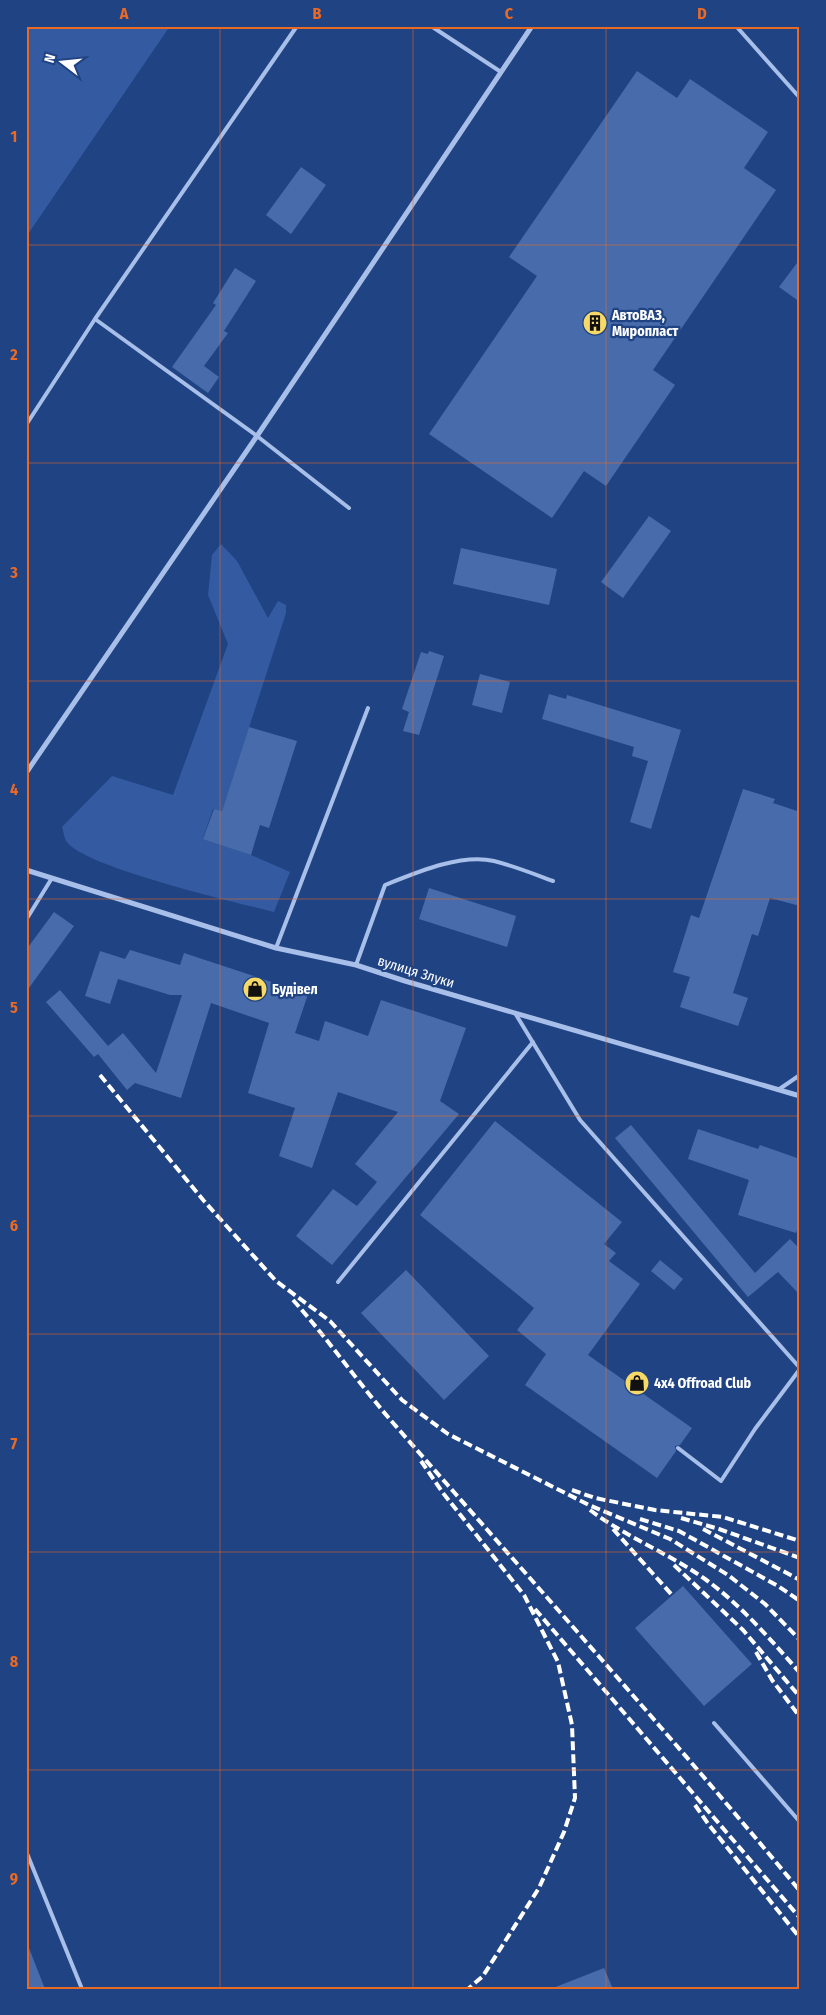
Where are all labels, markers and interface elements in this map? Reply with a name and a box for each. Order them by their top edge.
text: A [119,4,129,23]
text: B [313,4,322,23]
text: C [505,4,514,23]
text: D [697,4,707,23]
north arrow [38,38,88,88]
text: N [41,52,59,65]
text: 1 [11,127,17,146]
place label: АвтоВАЗ, Миропласт [611,307,679,340]
building icon: АвтоВАЗ, Миропласт [582,310,608,336]
text: 2 [9,345,18,364]
text: 3 [9,563,18,582]
text: 4 [10,780,18,799]
street label: вулиця Злуки [376,952,456,992]
shop icon: Будівел [242,976,268,1002]
place label: Будівел [272,981,318,998]
text: 5 [10,998,18,1017]
text: 6 [10,1216,18,1235]
shop icon: 4x4 Offroad Club [624,1370,650,1396]
place label: 4x4 Offroad Club [654,1375,751,1392]
text: 7 [11,1434,18,1453]
text: 8 [10,1652,19,1671]
text: 9 [10,1869,18,1888]

